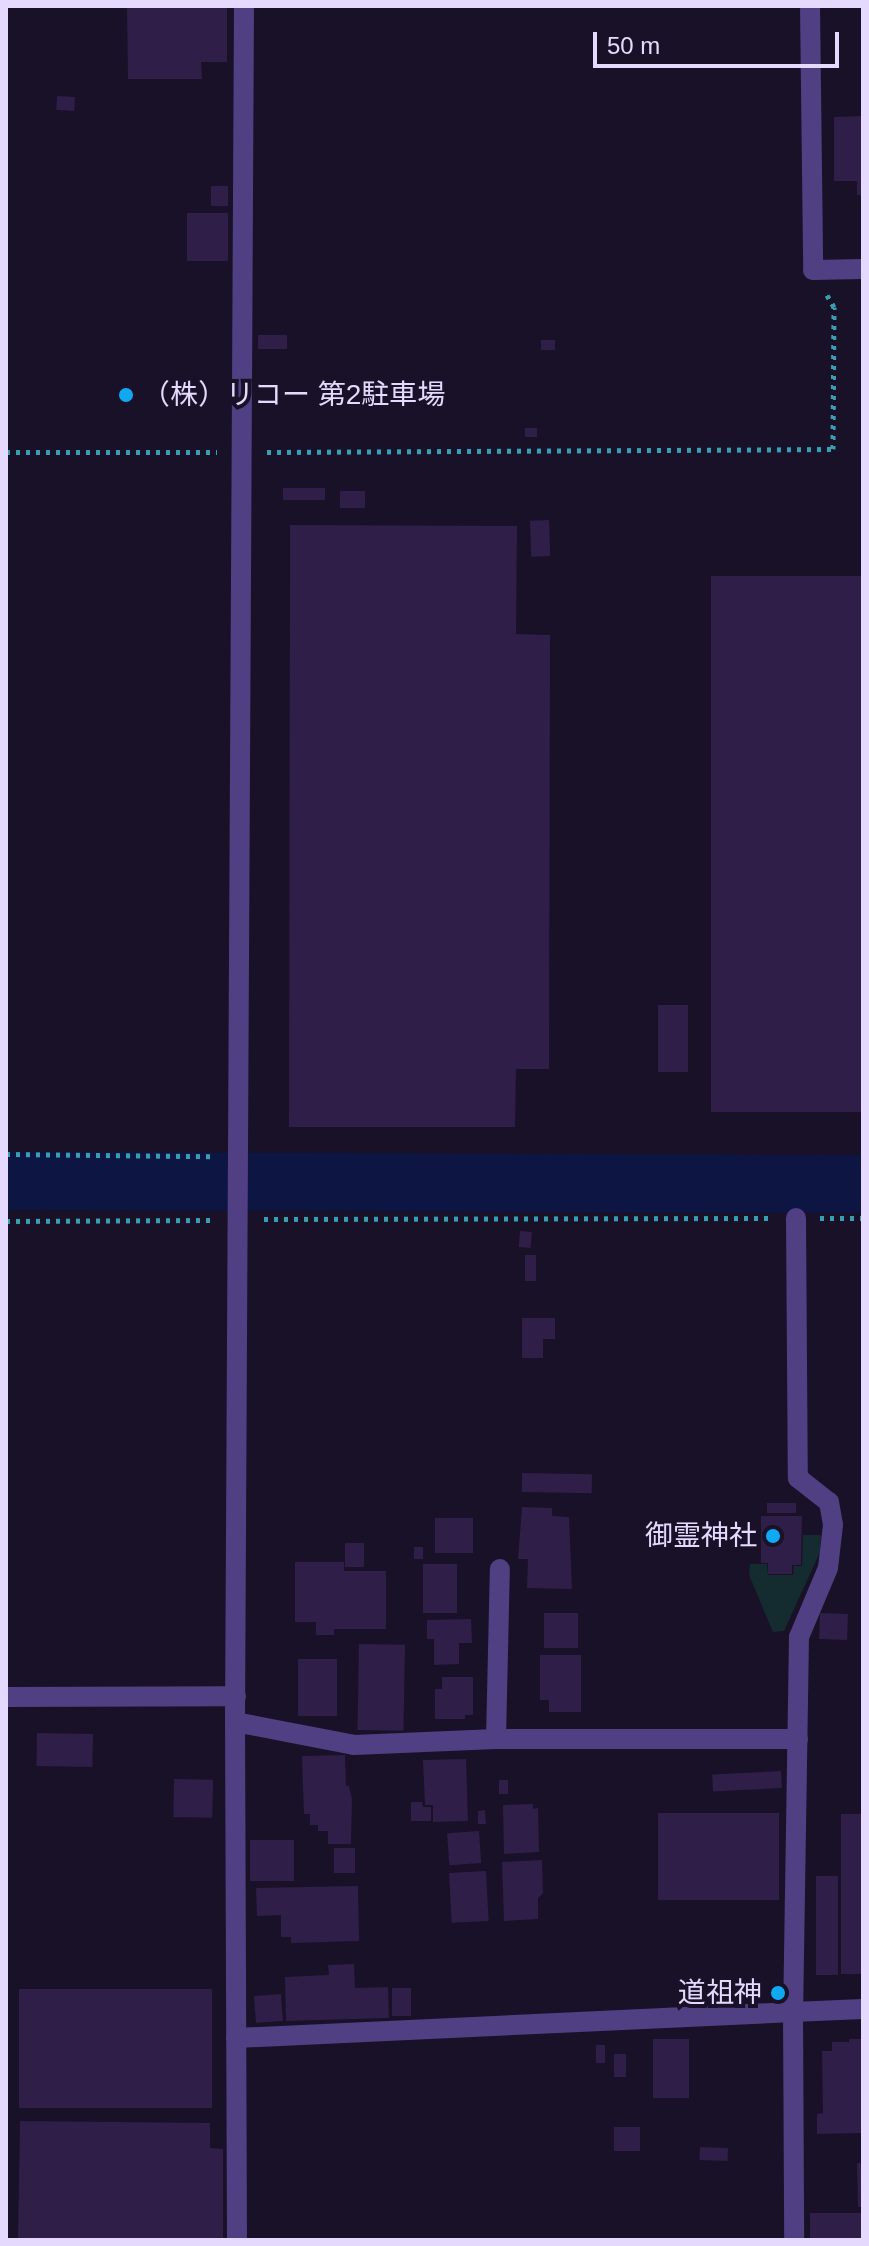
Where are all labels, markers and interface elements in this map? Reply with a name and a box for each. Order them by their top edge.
scale bar [597,16,843,66]
text: 50 m [607,32,660,59]
place label: （株）リコー 第2駐車場 [142,378,445,412]
marker: （株）リコー 第2駐車場 [117,386,135,404]
place label: 御霊神社 [645,1519,757,1553]
marker: 御霊神社 [764,1527,782,1545]
place label: 道祖神 [678,1976,762,2010]
marker: 道祖神 [769,1984,787,2002]

